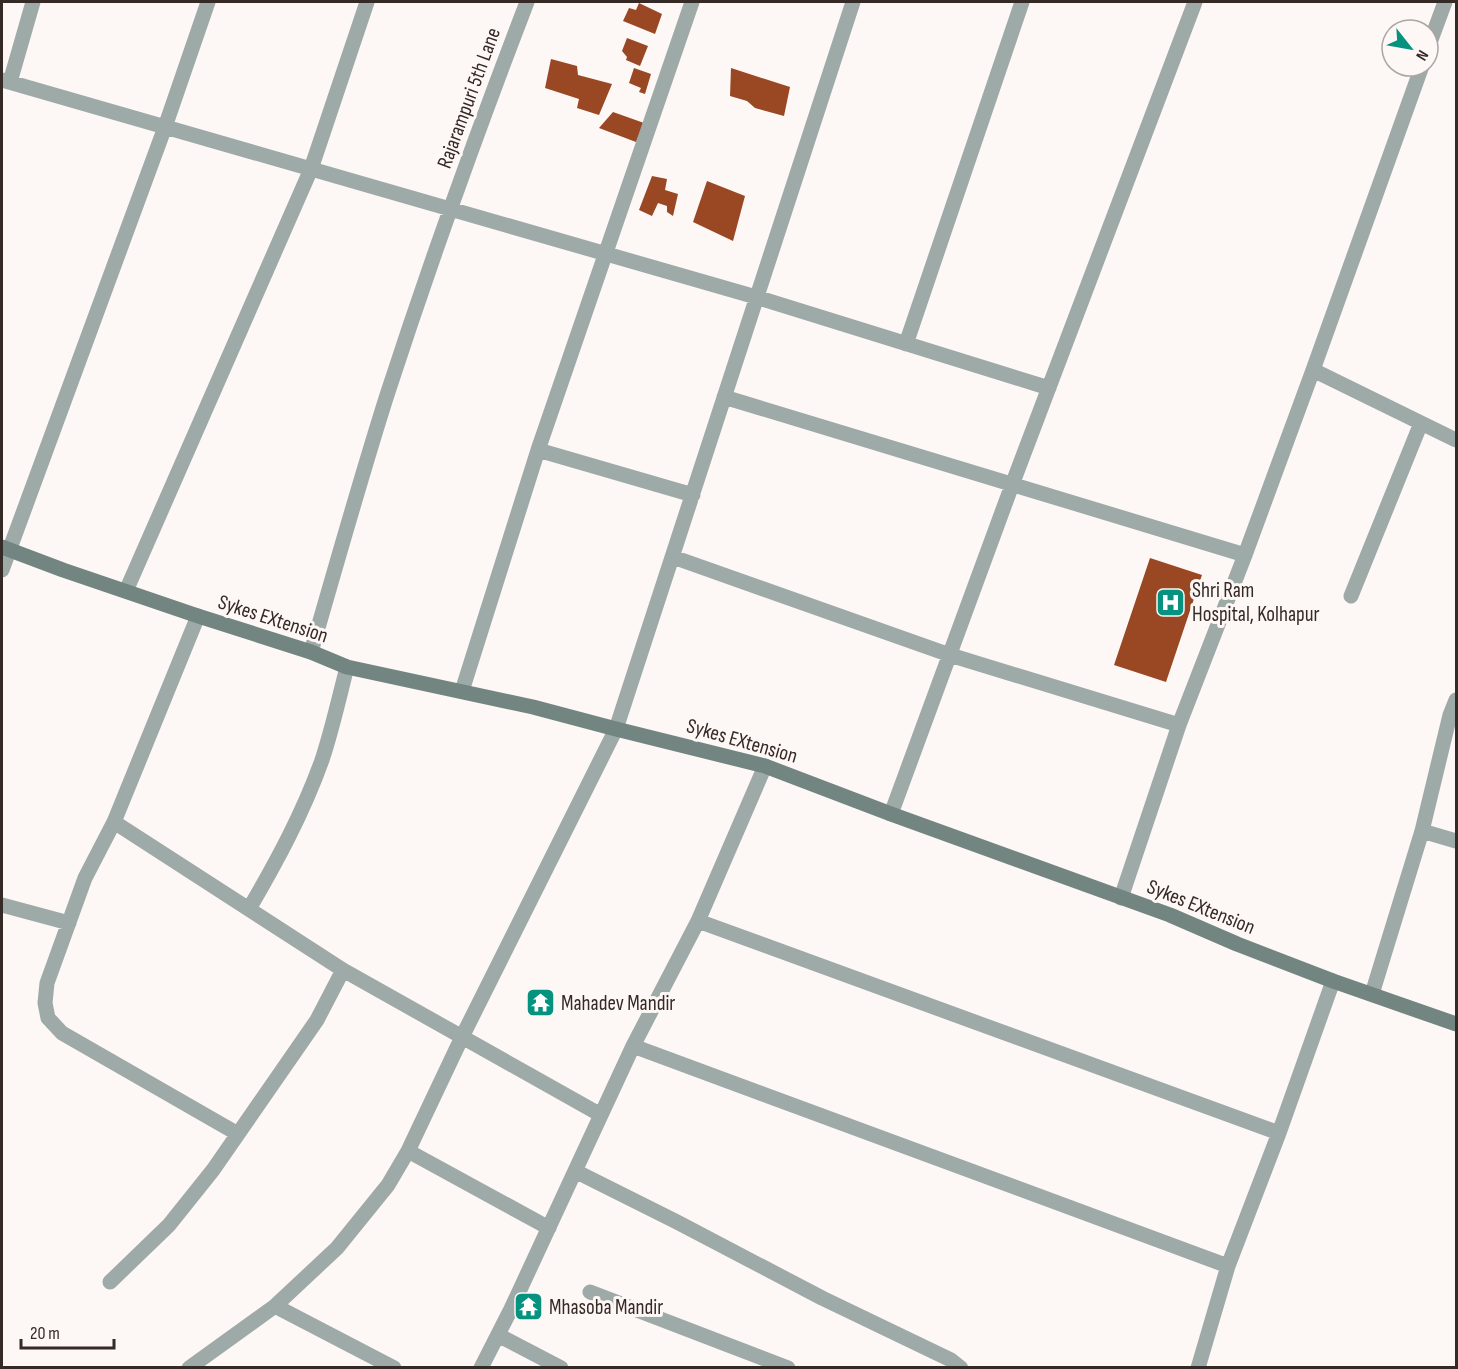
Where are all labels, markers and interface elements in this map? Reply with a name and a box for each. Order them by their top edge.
north arrow [1380,18,1440,78]
street label: Rajarampuri 5th Lane [432,24,506,172]
text: N [1411,46,1432,64]
place label: Shri Ram Hospital, Kolhapur [1192,578,1320,627]
hospital icon: Shri Ram Hospital, Kolhapur [1155,586,1187,618]
street label: Sykes EXtension [215,589,331,649]
street label: Sykes EXtension [684,713,800,769]
street label: Sykes EXtension [1143,874,1259,940]
temple icon: Mahadev Mandir [524,987,556,1019]
place label: Mahadev Mandir [561,991,675,1016]
temple icon: Mhasoba Mandir [512,1291,544,1323]
place label: Mhasoba Mandir [549,1295,663,1320]
scale bar [21,1312,114,1350]
text: 20 m [30,1323,60,1344]

